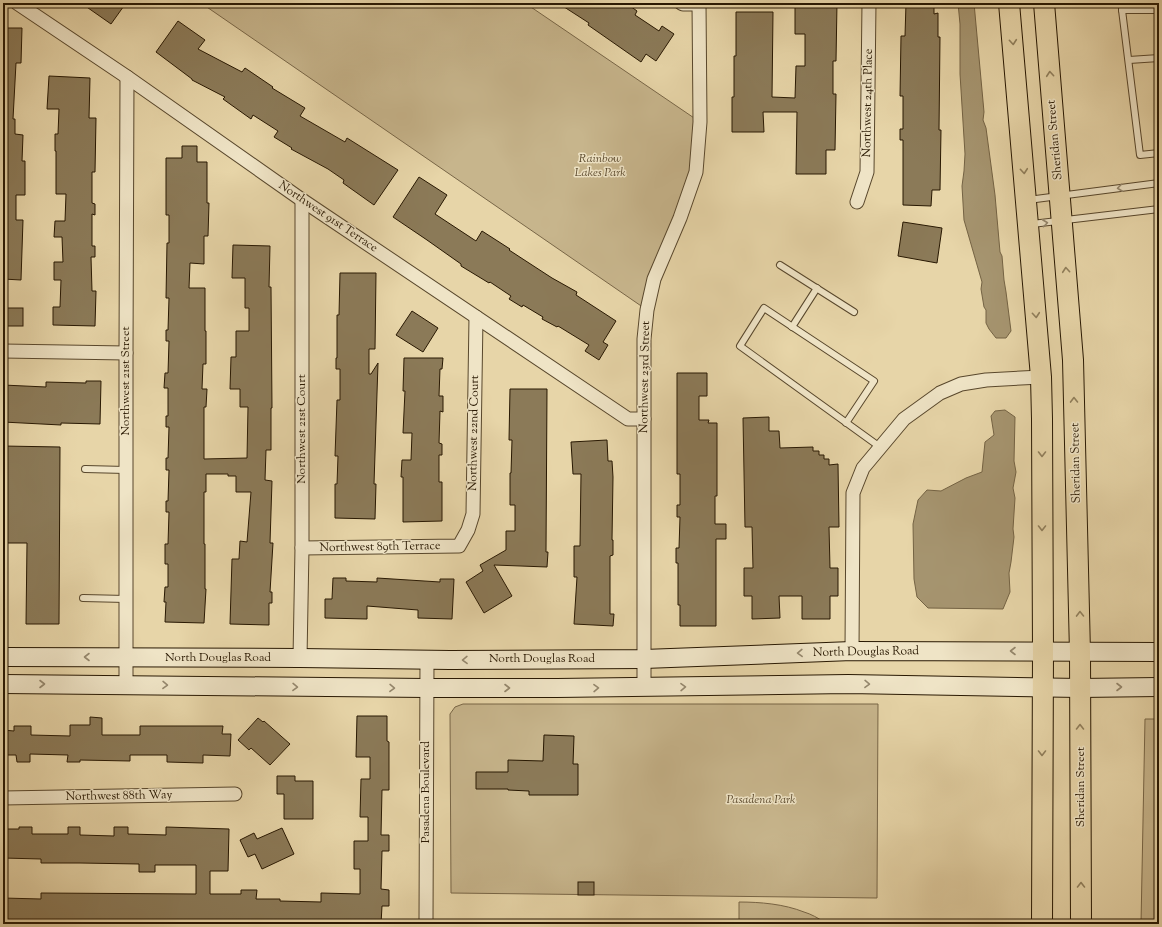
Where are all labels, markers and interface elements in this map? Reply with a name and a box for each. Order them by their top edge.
one-way arrow [1008,39,1017,45]
street label: Northwest 24th Place [858,48,878,158]
one-way arrow [1045,71,1054,77]
street label: Sheridan Street [1043,99,1067,181]
park label: Rainbow Lakes Park [574,150,626,182]
one-way arrow [1019,168,1028,174]
street label: Northwest 91st Terrace [275,177,382,257]
one-way arrow [1117,184,1123,193]
one-way arrow [1042,219,1048,228]
one-way arrow [1062,267,1071,273]
one-way arrow [1031,312,1040,318]
street label: Northwest 23rd Street [635,321,655,433]
street label: Northwest 21st Street [117,326,135,436]
street label: Northwest 21st Court [293,374,311,484]
street label: Northwest 22nd Court [464,375,484,491]
one-way arrow [1070,397,1079,403]
street label: Sheridan Street [1066,423,1086,503]
one-way arrow [1038,451,1046,457]
one-way arrow [1038,525,1046,531]
street label: Northwest 89th Terrace [319,537,441,557]
one-way arrow [1076,611,1084,617]
street label: North Douglas Road [813,642,919,662]
one-way arrow [1010,647,1016,655]
street label: North Douglas Road [165,649,271,667]
one-way arrow [797,649,803,657]
street label: North Douglas Road [489,650,595,668]
one-way arrow [84,653,90,661]
one-way arrow [462,656,468,664]
one-way arrow [39,680,45,688]
one-way arrow [864,680,870,688]
one-way arrow [162,681,168,689]
one-way arrow [680,682,686,691]
one-way arrow [292,683,298,691]
one-way arrow [1116,683,1122,691]
one-way arrow [389,684,395,692]
one-way arrow [504,684,510,692]
one-way arrow [593,684,599,692]
one-way arrow [1076,724,1084,730]
street label: Pasadena Boulevard [417,741,435,843]
street label: Sheridan Street [1072,747,1090,827]
one-way arrow [1038,750,1046,756]
street label: Northwest 88th Way [65,786,173,806]
park label: Pasadena Park [726,791,796,809]
one-way arrow [1077,882,1085,888]

